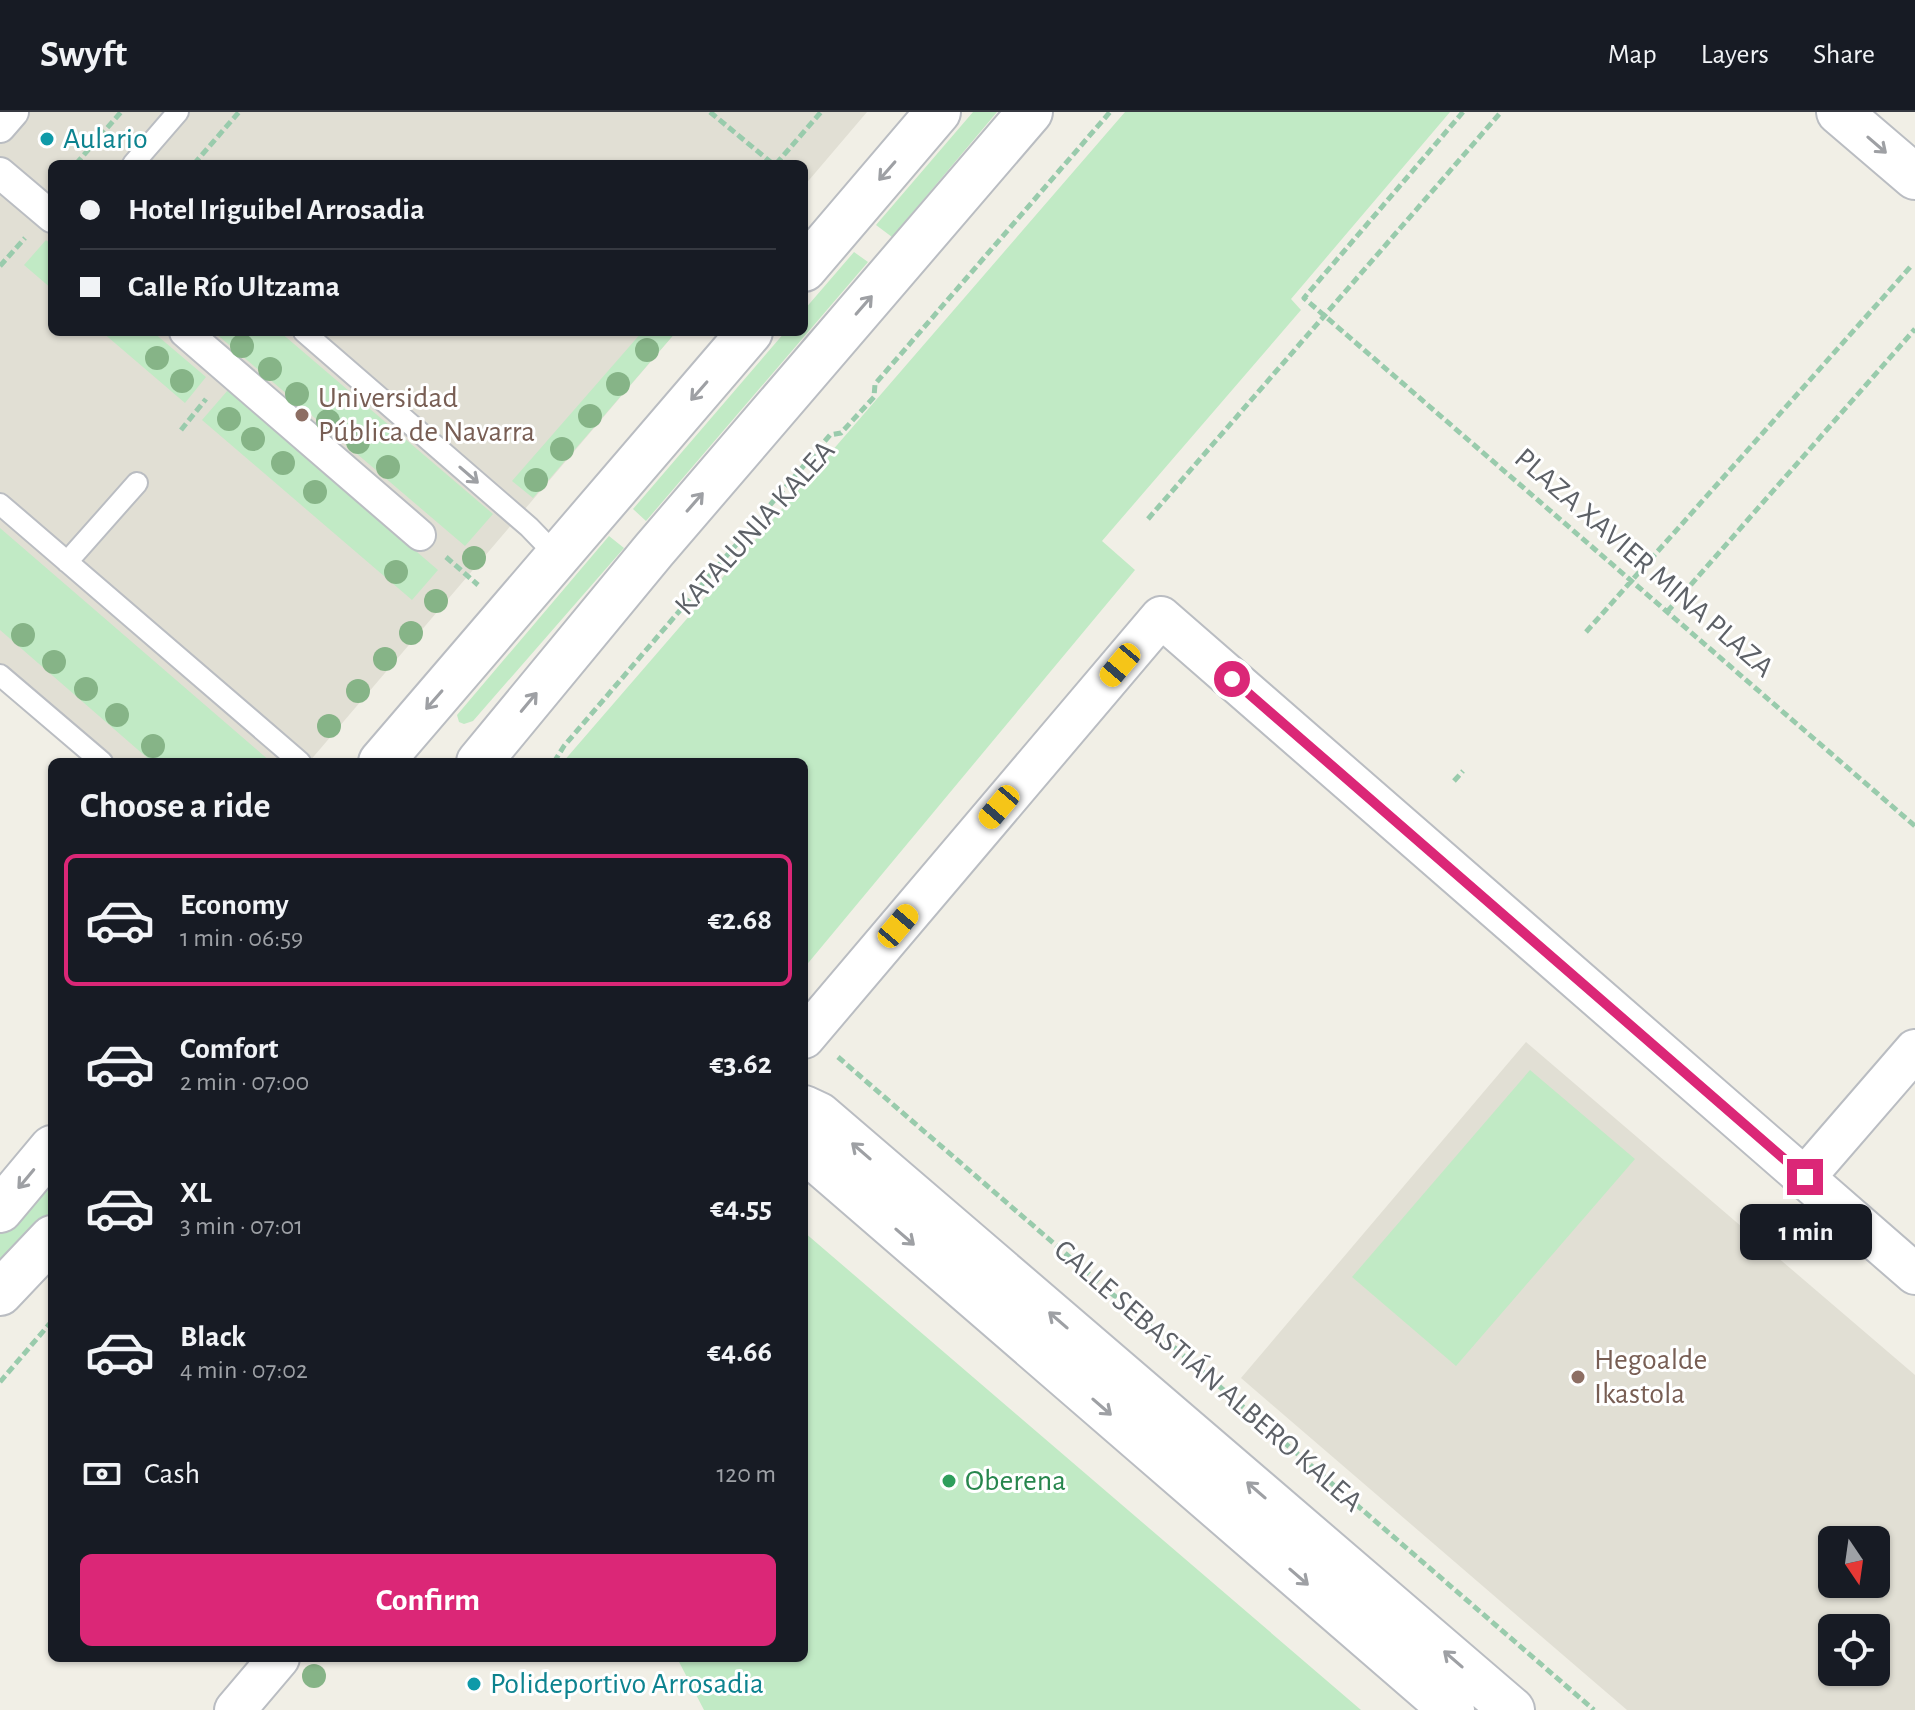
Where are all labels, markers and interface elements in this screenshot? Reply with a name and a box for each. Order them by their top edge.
text: Swyft [40,36,127,74]
text: Map [1608,41,1657,69]
text: Layers [1701,41,1769,69]
text: Share [1813,41,1875,69]
place label: Aulario [63,124,148,154]
marker: Aulario [38,130,56,148]
one-way arrow [1866,136,1887,154]
one-way arrow [879,161,897,181]
text: Hotel Iriguibel Arrosadia [128,195,425,225]
text: Calle Río Ultzama [128,272,340,302]
one-way arrow [855,295,873,315]
one-way arrow [690,381,708,401]
place label: Universidad Pública de Navarra [318,383,535,447]
marker: Universidad Pública de Navarra [293,406,311,424]
street label: KATALUNIA KALEA [669,435,841,621]
street label: PLAZA XAVIER MINA PLAZA [1509,443,1779,683]
one-way arrow [459,466,479,484]
one-way arrow [686,492,704,513]
car [1095,639,1145,691]
route start [1214,661,1250,697]
one-way arrow [425,690,443,710]
one-way arrow [520,692,538,713]
car [974,781,1024,833]
text: Choose a ride [80,788,270,824]
icon: car [84,884,156,956]
text: Economy [180,890,289,920]
car [873,900,923,952]
text: €2.68 [708,905,772,935]
text: 1 min · 06:59 [180,925,303,951]
icon: car [84,1028,156,1100]
text: Comfort [180,1034,279,1064]
text: €3.62 [710,1049,772,1079]
text: 2 min · 07:00 [180,1069,309,1095]
one-way arrow [852,1142,872,1160]
route end [1787,1159,1823,1195]
one-way arrow [17,1168,35,1189]
icon: car [84,1172,156,1244]
text: XL [180,1178,212,1208]
text: €4.55 [710,1193,772,1223]
callout: 1 min [1739,1205,1871,1261]
text: 3 min · 07:01 [180,1213,303,1239]
text: 1 min [1779,1219,1833,1245]
one-way arrow [895,1228,915,1246]
street label: CALLE SEBASTIÁN ALBERO KALEA [1048,1233,1369,1518]
one-way arrow [1049,1311,1069,1329]
icon: car [84,1316,156,1388]
text: Black [180,1322,246,1352]
text: €4.66 [707,1337,772,1367]
place label: Hegoalde Ikastola [1594,1345,1707,1409]
text: 4 min · 07:02 [180,1357,308,1383]
marker: Hegoalde Ikastola [1569,1368,1587,1386]
one-way arrow [1091,1398,1112,1416]
icon: cash [80,1452,124,1496]
text: Cash [144,1459,200,1489]
text: 120 m [716,1461,776,1487]
place label: Oberena [965,1466,1066,1496]
marker: Oberena [940,1472,958,1490]
one-way arrow [1246,1481,1266,1499]
north arrow [1818,1526,1890,1598]
map controls [1818,1526,1890,1686]
button: Confirm [80,1554,776,1646]
one-way arrow [1288,1568,1308,1586]
button: locate [1818,1614,1890,1686]
one-way arrow [1443,1650,1463,1668]
place label: Polideportivo Arrosadia [490,1669,764,1699]
marker: Polideportivo Arrosadia [465,1675,483,1693]

